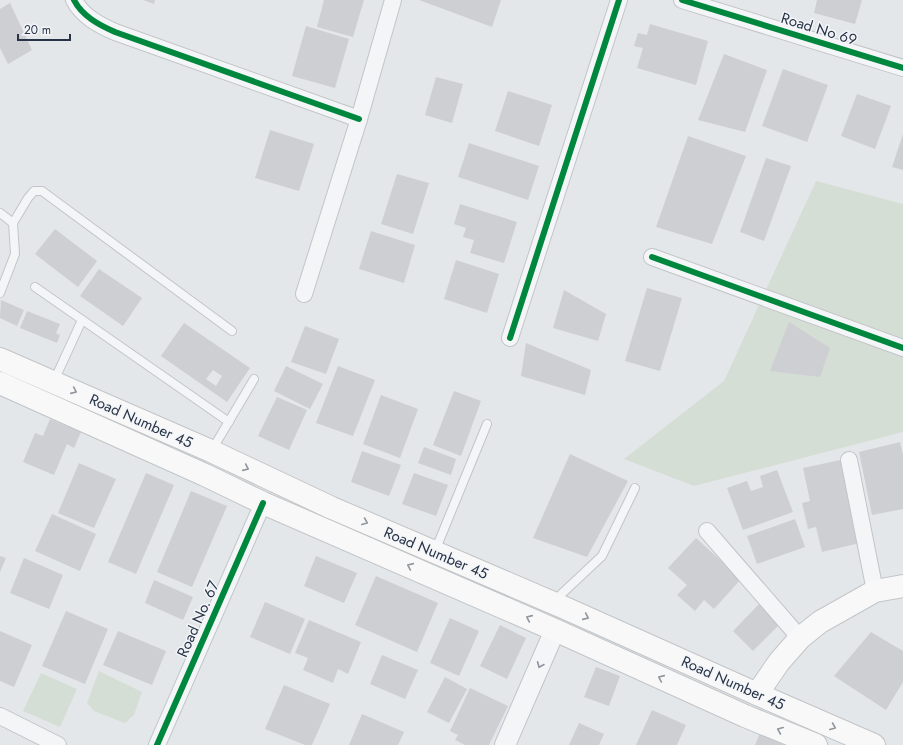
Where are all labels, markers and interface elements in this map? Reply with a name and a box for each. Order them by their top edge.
street label: Road No 69 [778,7,860,51]
scale bar [18,16,70,42]
text: 20 m [24,21,51,39]
one-way arrow [70,386,78,394]
street label: Road Number 45 [86,388,196,454]
one-way arrow [243,463,250,471]
one-way arrow [361,517,368,525]
street label: Road Number 45 [381,521,491,585]
one-way arrow [407,563,415,571]
street label: Road No. 67 [171,577,225,661]
one-way arrow [582,612,589,620]
one-way arrow [526,615,533,623]
street label: Road Number 45 [678,650,788,716]
one-way arrow [537,661,545,669]
one-way arrow [657,674,664,682]
one-way arrow [828,722,836,730]
one-way arrow [776,727,784,735]

